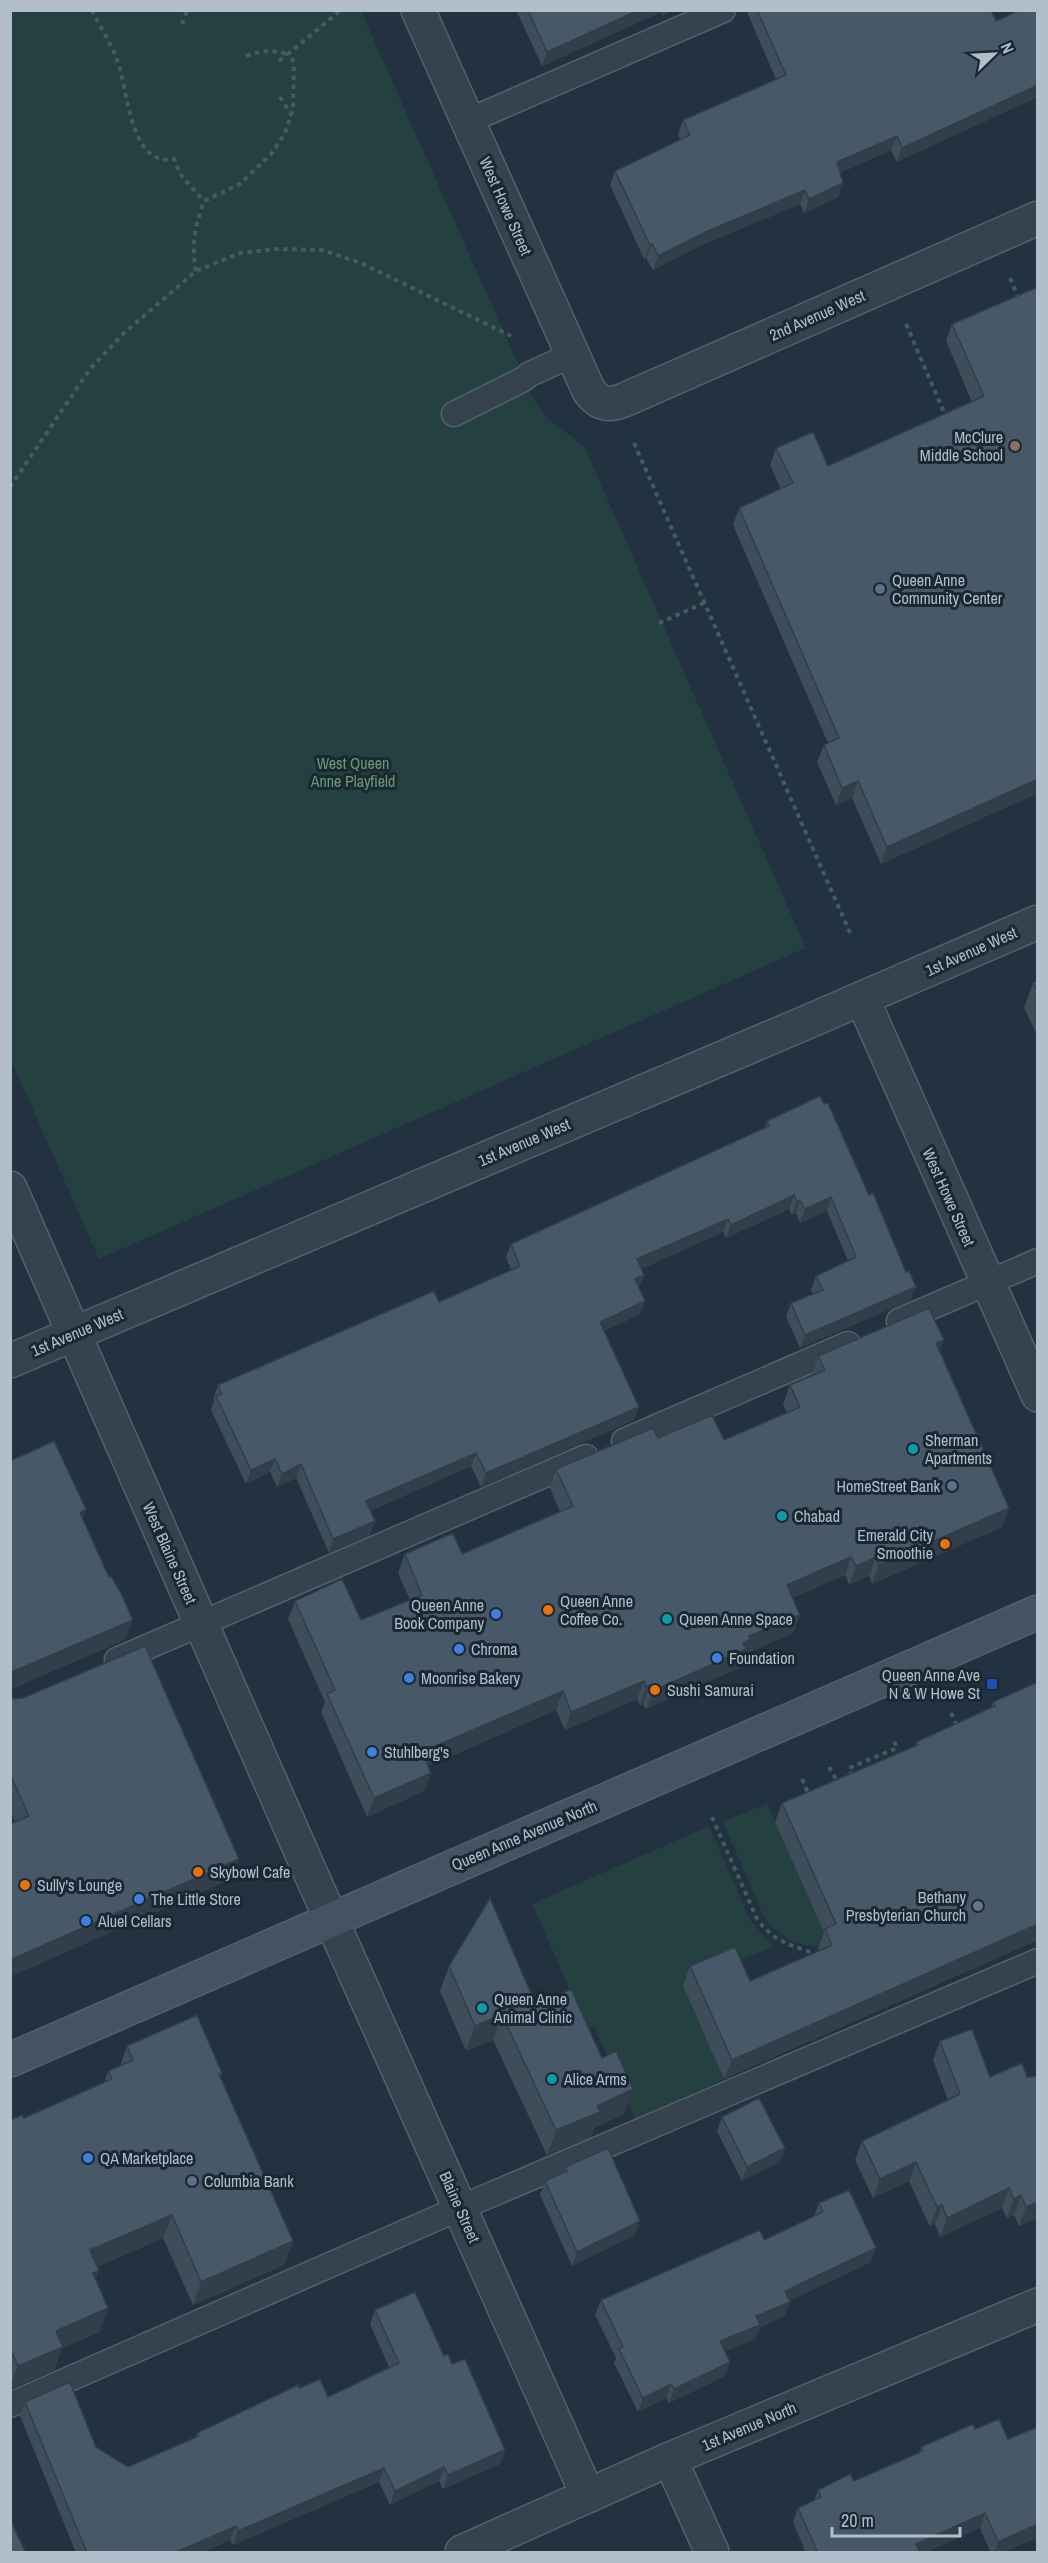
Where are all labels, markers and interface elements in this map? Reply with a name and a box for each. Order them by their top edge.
north arrow [964,24,1024,84]
text: N [996,39,1020,57]
street label: West Howe Street [474,153,538,259]
street label: 2nd Avenue West [766,284,869,346]
place label: McClure Middle School [920,426,1003,466]
marker: McClure Middle School [1008,439,1022,453]
place label: Queen Anne Community Center [892,569,1003,609]
marker: Queen Anne Community Center [873,582,887,596]
park label: West Queen Anne Playfield [310,752,395,792]
street label: 1st Avenue West [922,921,1021,981]
street label: 1st Avenue West [475,1113,574,1171]
street label: West Howe Street [917,1144,981,1250]
street label: 1st Avenue West [28,1303,127,1361]
place label: Sherman Apartments [924,1429,992,1469]
marker: Sherman Apartments [906,1442,920,1456]
place label: HomeStreet Bank [836,1475,940,1497]
marker: HomeStreet Bank [945,1479,959,1493]
street label: West Blaine Street [138,1499,202,1608]
place label: Chabad [794,1505,840,1527]
marker: Chabad [775,1509,789,1523]
place label: Emerald City Smoothie [857,1524,933,1564]
marker: Emerald City Smoothie [938,1537,952,1551]
place label: Queen Anne Coffee Co. [560,1590,633,1630]
place label: Queen Anne Book Company [394,1594,484,1634]
marker: Queen Anne Coffee Co. [541,1603,555,1617]
marker: Queen Anne Book Company [489,1607,503,1621]
place label: Queen Anne Space [679,1608,793,1630]
marker: Queen Anne Space [660,1612,674,1626]
place label: Chroma [471,1638,518,1660]
marker: Chroma [452,1642,466,1656]
place label: Foundation [729,1647,795,1669]
marker: Foundation [710,1651,724,1665]
place label: Queen Anne Ave N & W Howe St [882,1664,980,1704]
place label: Moonrise Bakery [421,1667,521,1689]
marker: Moonrise Bakery [402,1671,416,1685]
marker: Queen Anne Ave N & W Howe St [985,1677,999,1691]
place label: Sushi Samurai [667,1679,754,1701]
marker: Sushi Samurai [648,1683,662,1697]
place label: Stuhlberg's [384,1741,449,1763]
marker: Stuhlberg's [365,1745,379,1759]
street label: Queen Anne Avenue North [448,1794,600,1876]
place label: Skybowl Cafe [210,1861,290,1883]
marker: Skybowl Cafe [191,1865,205,1879]
place label: Sully's Lounge [37,1874,122,1896]
marker: Sully's Lounge [18,1878,32,1892]
place label: Bethany Presbyterian Church [846,1886,966,1926]
place label: The Little Store [151,1888,241,1910]
marker: The Little Store [132,1892,146,1906]
marker: Bethany Presbyterian Church [971,1899,985,1913]
place label: Aluel Cellars [97,1910,172,1932]
marker: Aluel Cellars [79,1914,93,1928]
place label: Queen Anne Animal Clinic [493,1988,572,2028]
marker: Queen Anne Animal Clinic [475,2001,489,2015]
place label: Alice Arms [563,2068,627,2090]
marker: Alice Arms [545,2072,559,2086]
place label: QA Marketplace [100,2147,193,2169]
marker: QA Marketplace [81,2151,95,2165]
street label: Blaine Street [435,2168,486,2246]
place label: Columbia Bank [204,2170,294,2192]
marker: Columbia Bank [185,2174,199,2188]
street label: 1st Avenue North [698,2396,800,2456]
scale bar [832,2500,960,2538]
text: 20 m [841,2508,874,2533]

